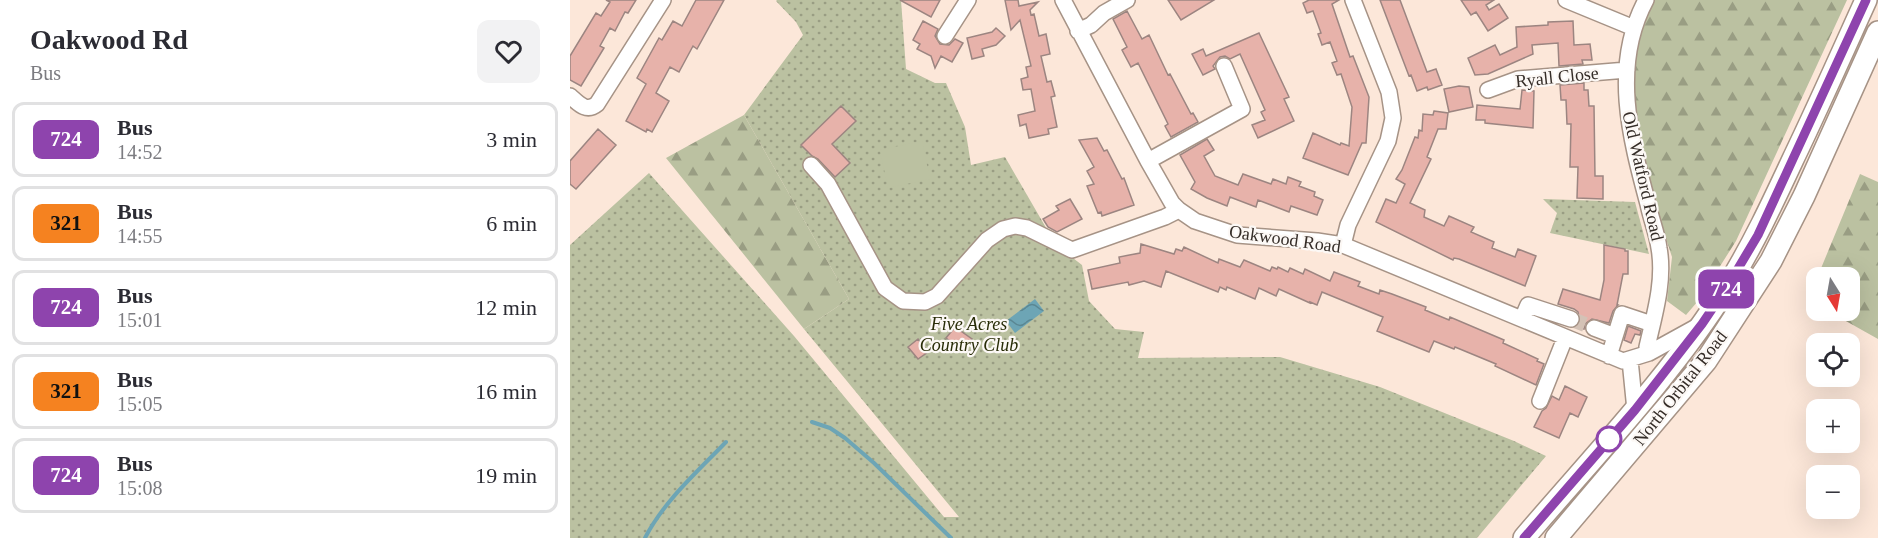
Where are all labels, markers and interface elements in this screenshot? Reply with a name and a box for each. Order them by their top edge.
button: heart [477,20,540,83]
text: Oakwood Rd [30,24,188,55]
text: Bus [30,62,61,84]
street label: Ryall Close [1514,63,1600,91]
street label: Old Watford Road [1618,109,1668,243]
text: Bus [117,115,152,140]
text: 724 [50,127,82,151]
text: 3 min [486,127,537,152]
text: 14:52 [117,141,163,163]
text: Bus [117,199,152,224]
text: 321 [50,211,82,235]
text: 6 min [486,211,537,236]
street label: Oakwood Road [1228,221,1342,257]
text: 14:55 [117,225,163,247]
north arrow [1806,267,1860,321]
map controls [1806,267,1860,519]
line badge: 724 [1692,270,1760,308]
text: 724 [1710,277,1742,301]
text: Bus [117,283,152,308]
text: 724 [50,295,82,319]
text: 12 min [475,295,537,320]
text: 15:01 [117,309,163,331]
park label: Five Acres Country Club [920,314,1018,355]
street label: North Orbital Road [1629,327,1731,449]
button: locate [1806,333,1860,387]
text: Bus [117,367,152,392]
text: 321 [50,379,82,403]
text: 16 min [475,379,537,404]
text: 15:05 [117,393,163,415]
button: + [1806,399,1860,453]
unlabelled marker [1596,426,1622,452]
text: Bus [117,451,152,476]
text: 724 [50,463,82,487]
text: 19 min [475,463,537,488]
button: − [1806,465,1860,519]
text: 15:08 [117,477,163,499]

